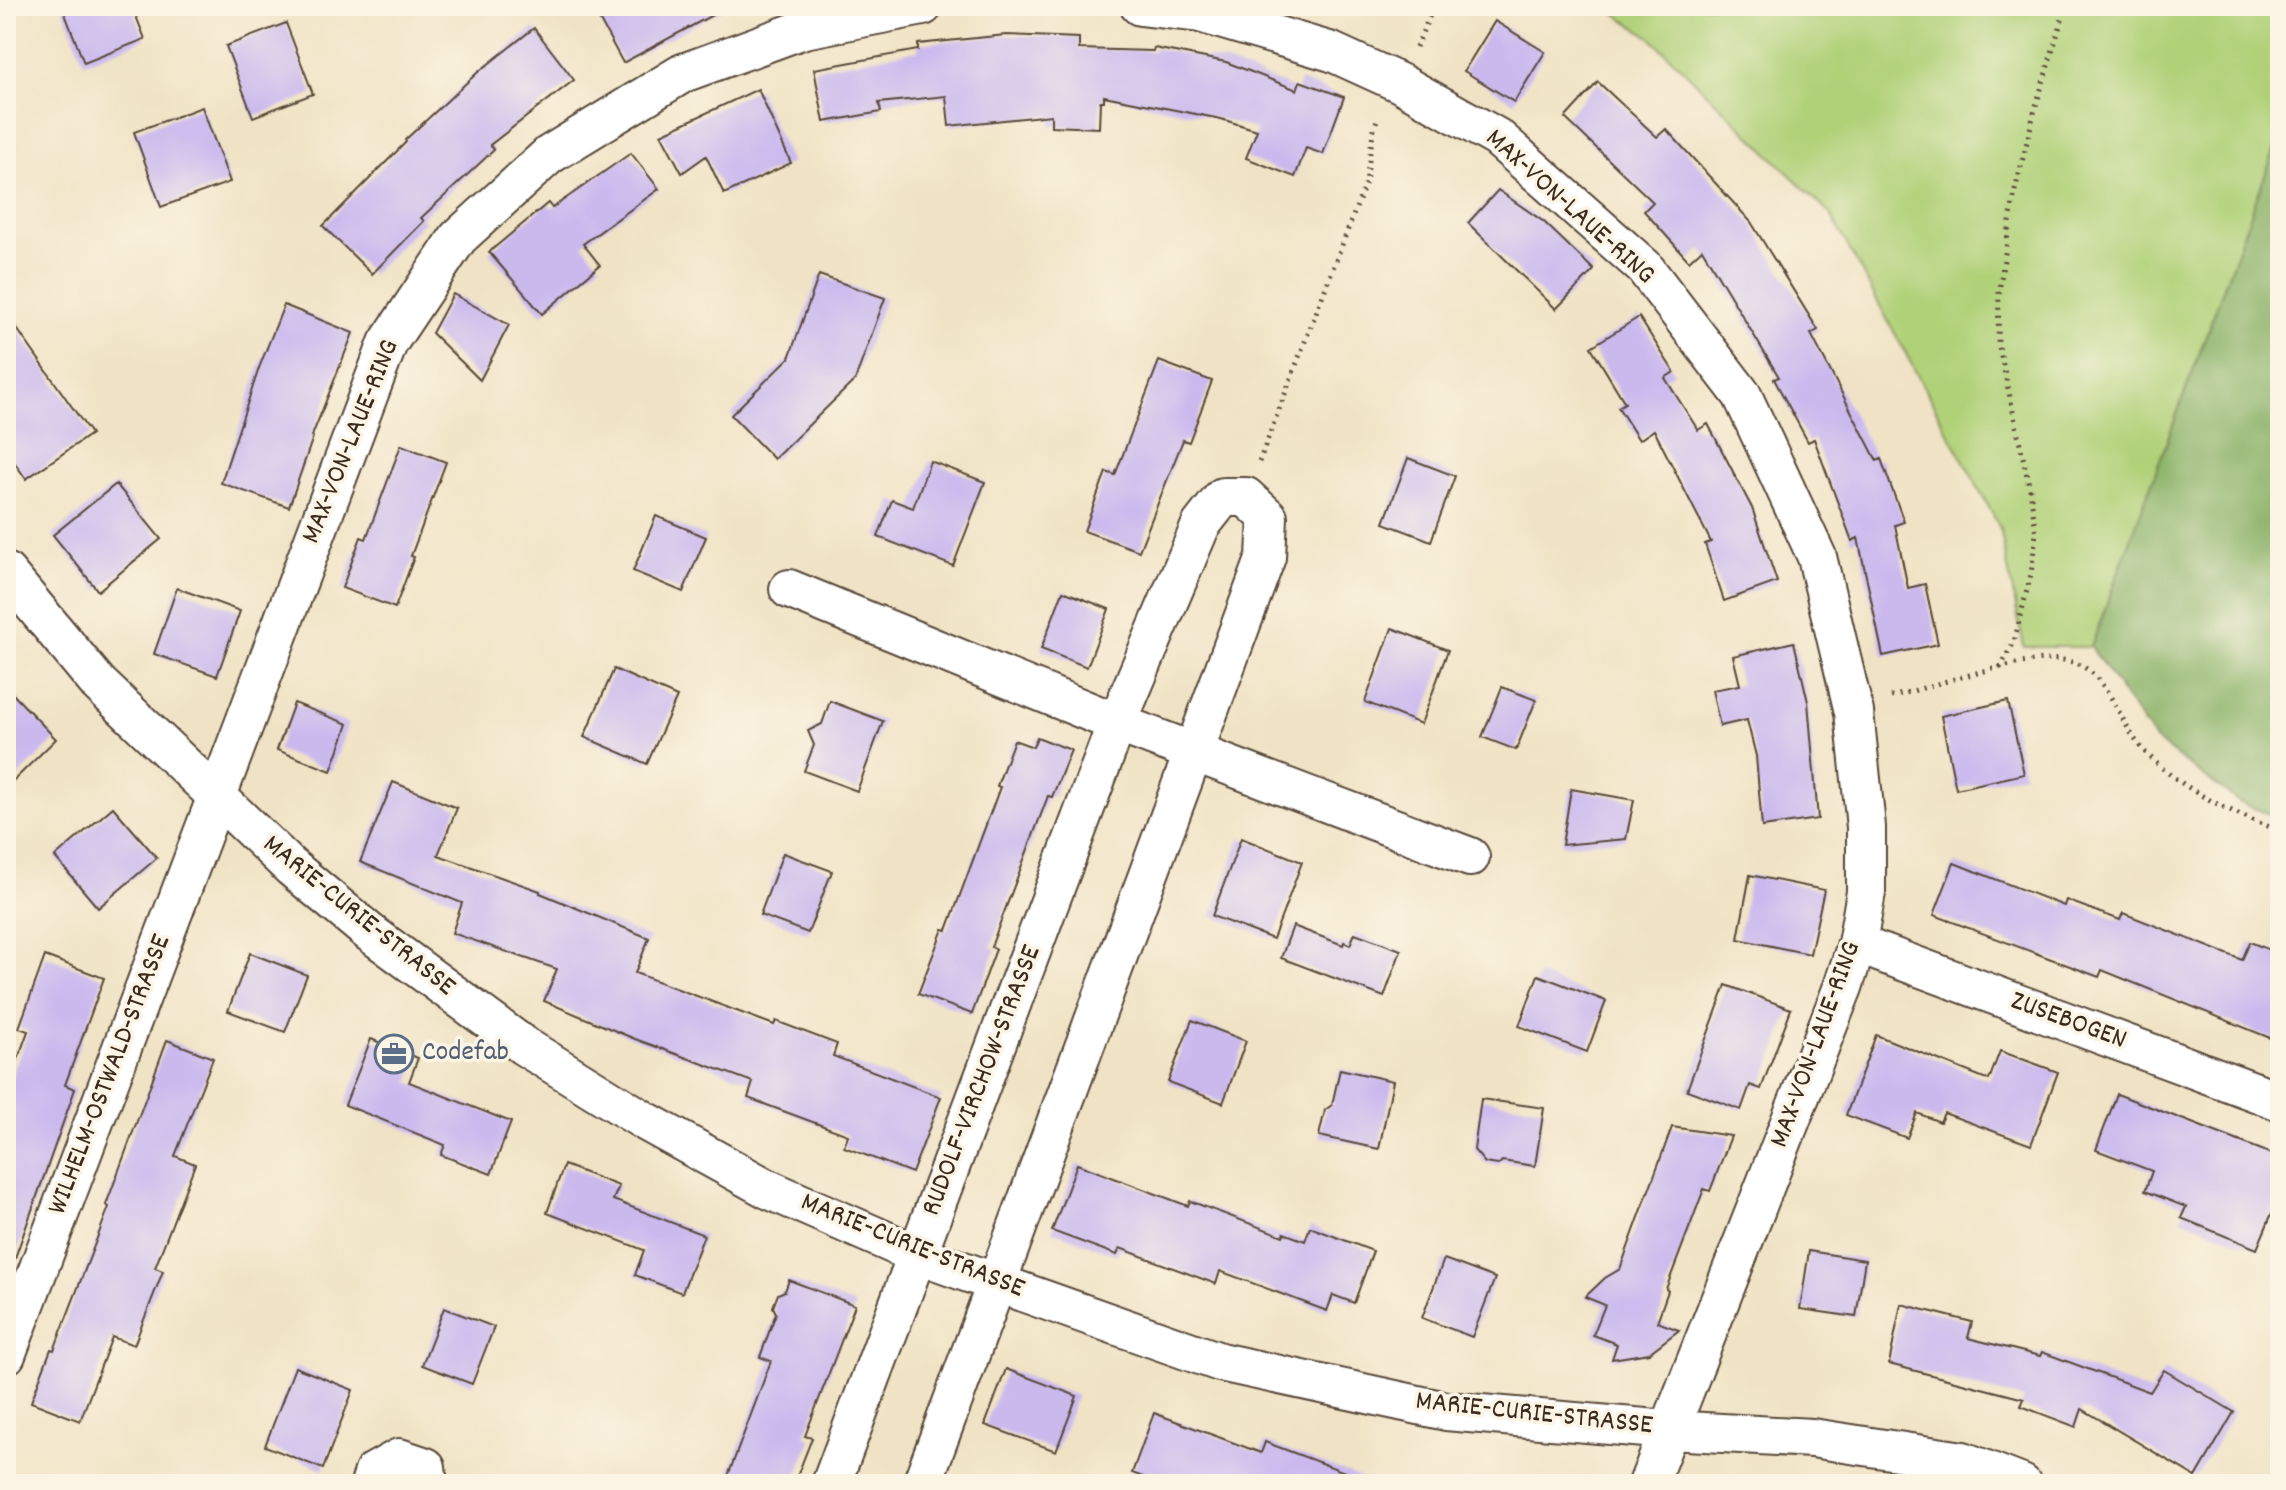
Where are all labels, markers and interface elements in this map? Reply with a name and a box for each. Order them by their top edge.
street label: MAX-VON-LAUE-RING [1475,121,1663,295]
street label: MAX-VON-LAUE-RING [293,334,411,550]
street label: MARIE-CURIE-STRASSE [253,827,463,1008]
street label: WILHELM-OSTWALD-STRASSE [39,929,183,1221]
street label: MAX-VON-LAUE-RING [1761,936,1873,1154]
street label: RUDOLF-VIRCHOW-STRASSE [913,940,1053,1222]
street label: ZUSEBOGEN [2004,983,2132,1061]
office icon: Codefab [373,1033,415,1075]
place label: Codefab [422,1034,509,1074]
street label: MARIE-CURIE-STRASSE [794,1184,1030,1310]
street label: MARIE-CURIE-STRASSE [1413,1383,1655,1447]

